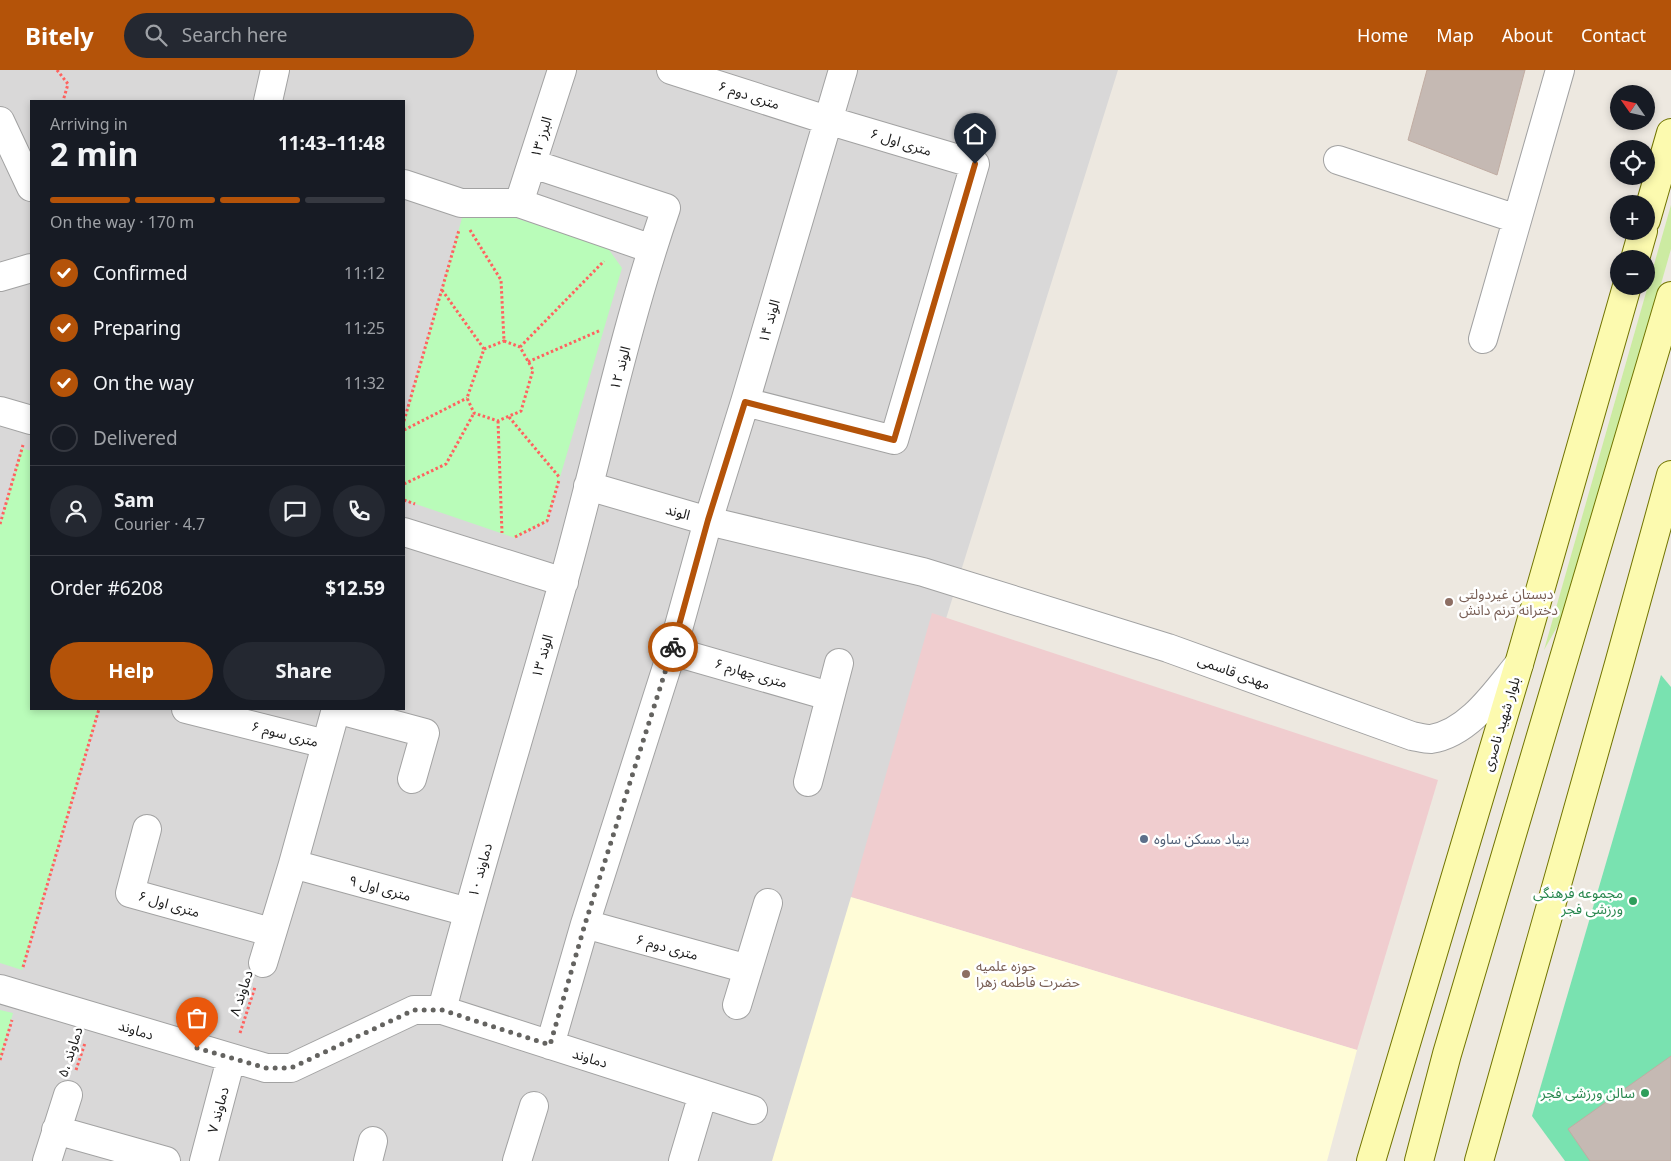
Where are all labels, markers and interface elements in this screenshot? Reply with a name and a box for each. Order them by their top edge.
search box [124,13,474,58]
text: Bitely [25,19,94,52]
icon: search [142,21,170,49]
text: Search here [182,22,287,48]
text: Home [1357,23,1408,47]
text: Map [1436,23,1474,47]
text: About [1502,23,1553,47]
text: Contact [1581,23,1646,47]
street label: ۶ متری دوم [715,76,782,115]
north arrow [1610,85,1655,130]
map controls [1610,85,1655,295]
text: Arriving in [50,113,128,135]
pin [954,113,996,164]
street label: البرز ۱۳ [525,114,556,160]
icon: home [961,120,989,148]
street label: ۶ متری اول [868,123,934,160]
text: 11:43–11:48 [278,130,385,156]
text: 2 min [50,132,138,175]
button: locate [1610,140,1655,185]
button: + [1610,195,1655,240]
text: On the way · 170 m [50,211,194,233]
button: − [1610,250,1655,295]
icon: check [50,259,78,287]
text: Confirmed [93,260,188,286]
text: 11:12 [344,262,385,284]
street label: الوند ۱۴ [753,297,784,345]
icon: check [50,314,78,342]
text: Preparing [93,315,181,341]
text: 11:25 [344,317,385,339]
street label: الوند ۱۲ [605,344,634,392]
icon: check [50,369,78,397]
text: On the way [93,370,194,396]
text: 11:32 [344,372,385,394]
text: Delivered [93,425,178,451]
button: person [50,485,102,537]
button: chat [269,485,321,537]
button: phone [333,485,385,537]
text: Sam [114,487,154,513]
street label: الوند [664,499,693,524]
text: Courier · 4.7 [114,513,205,535]
text: Order #6208 [50,575,163,601]
text: $12.59 [325,575,385,601]
place label: دبستان غیردولتی دخترانه ترنم دانش [1459,584,1558,621]
marker: دبستان غیردولتی دخترانه ترنم دانش [1443,596,1455,608]
courier [648,622,698,672]
street label: الوند ۱۳ [526,632,557,680]
icon: bike [659,633,687,661]
button: Help [50,642,213,700]
button: Share [223,642,385,700]
street label: مهدی قاسمی [1195,650,1273,693]
street label: ۶ متری چهارم [712,653,790,694]
street label: بلوار شهید ناصری [1477,674,1524,773]
street label: ۶ متری سوم [249,716,321,753]
place label: بنیاد مسکن ساوه [1154,829,1250,848]
marker: بنیاد مسکن ساوه [1138,833,1150,845]
street label: دماوند ۱۰ [463,840,496,899]
street label: ۹ متری اول [347,870,413,905]
place label: مجموعه فرهنگی ورزشی فجر [1533,883,1623,918]
street label: ۶ متری اول [136,886,202,921]
marker: مجموعه فرهنگی ورزشی فجر [1627,895,1639,907]
street label: ۶ متری دوم [633,929,700,966]
place label: حوزه علمیه حضرت فاطمه زهرا [976,956,1080,991]
street label: دماوند ۸ [224,967,257,1018]
marker: حوزه علمیه حضرت فاطمه زهرا [960,968,972,980]
pin [176,997,218,1048]
icon: bag [183,1004,211,1032]
street label: دماوند [116,1015,156,1044]
street label: دماوند ،۵ [52,1024,87,1079]
street label: دماوند [570,1043,610,1072]
place label: سالن ورزشی فجر [1540,1083,1635,1102]
street label: دماوند ۷ [202,1084,233,1135]
marker: سالن ورزشی فجر [1639,1087,1651,1099]

